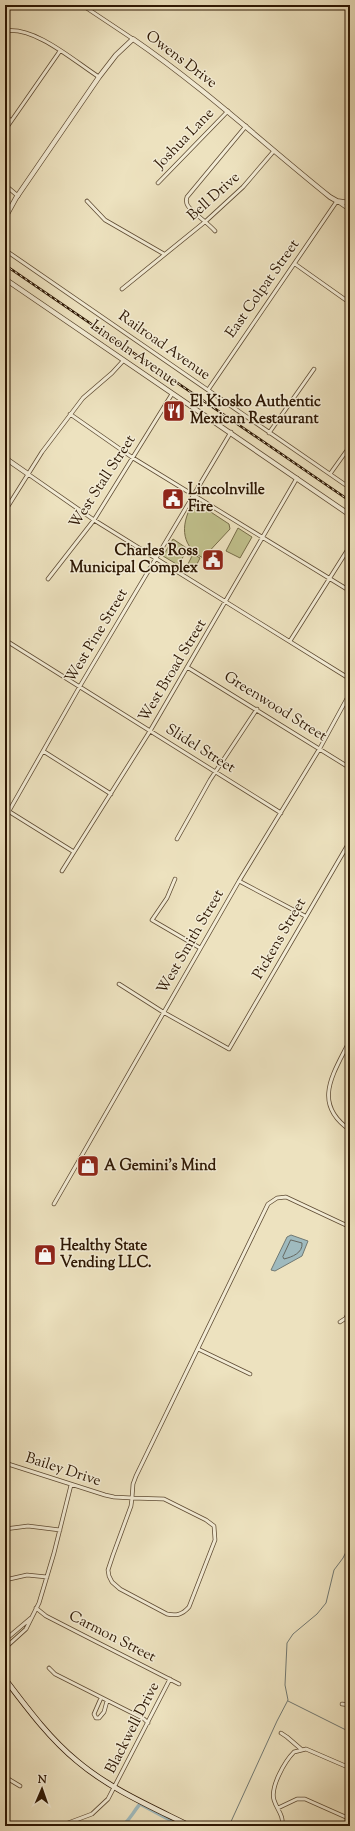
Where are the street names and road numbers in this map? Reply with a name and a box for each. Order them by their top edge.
street label: Owens Drive [141,26,221,94]
street label: Joshua Lane [150,104,219,175]
street label: Bell Drive [183,168,245,226]
street label: East Colpat Street [221,235,305,343]
street label: Railroad Avenue [114,306,214,386]
street label: Lincoln Avenue [86,316,182,392]
street label: West Stall Street [65,431,141,533]
street label: West Pine Street [61,585,133,687]
street label: West Broad Street [134,616,212,726]
street label: Greenwood Street [219,667,331,747]
street label: Slidel Street [161,719,239,779]
street label: West Smith Street [152,886,230,998]
street label: Pickens Street [248,894,312,984]
street label: Bailey Drive [23,1448,103,1492]
street label: Carmon Street [65,1606,159,1668]
street label: Blackwell Drive [101,1679,165,1777]

